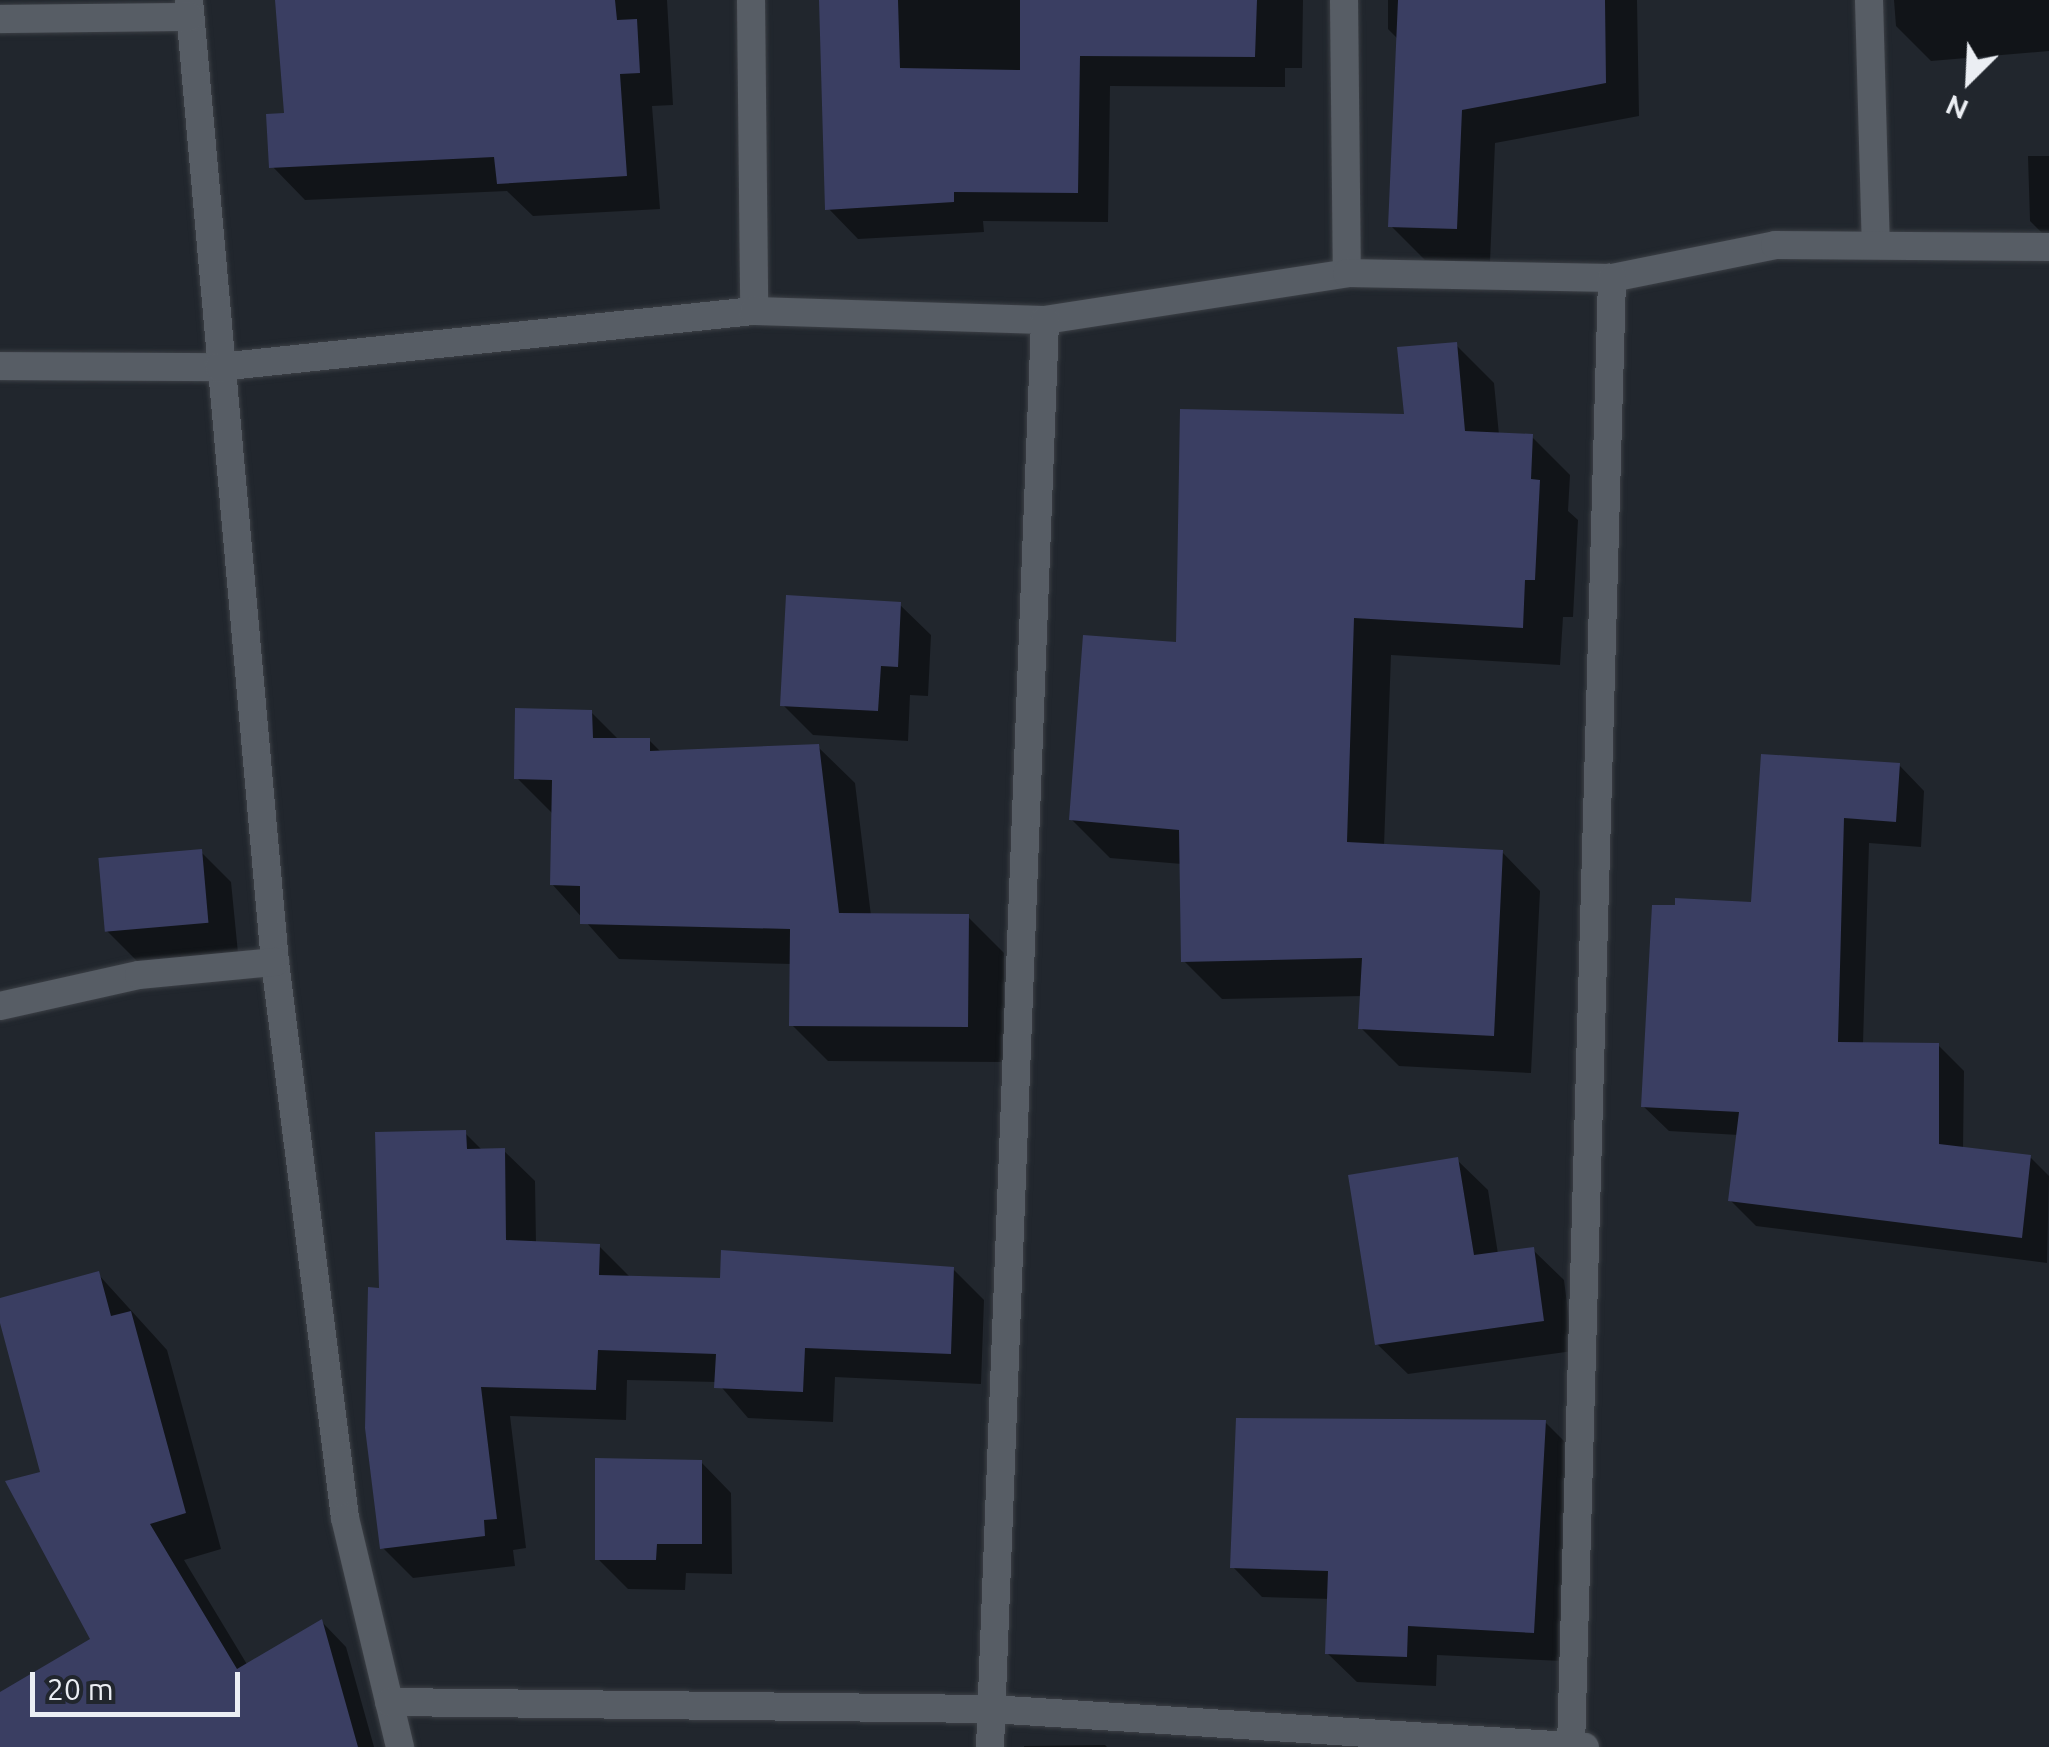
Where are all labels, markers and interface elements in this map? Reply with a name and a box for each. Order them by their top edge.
north arrow [1919,30,2019,130]
text: N [1941,89,1972,126]
scale bar [35,1652,245,1714]
text: 20 m [47,1672,114,1706]

